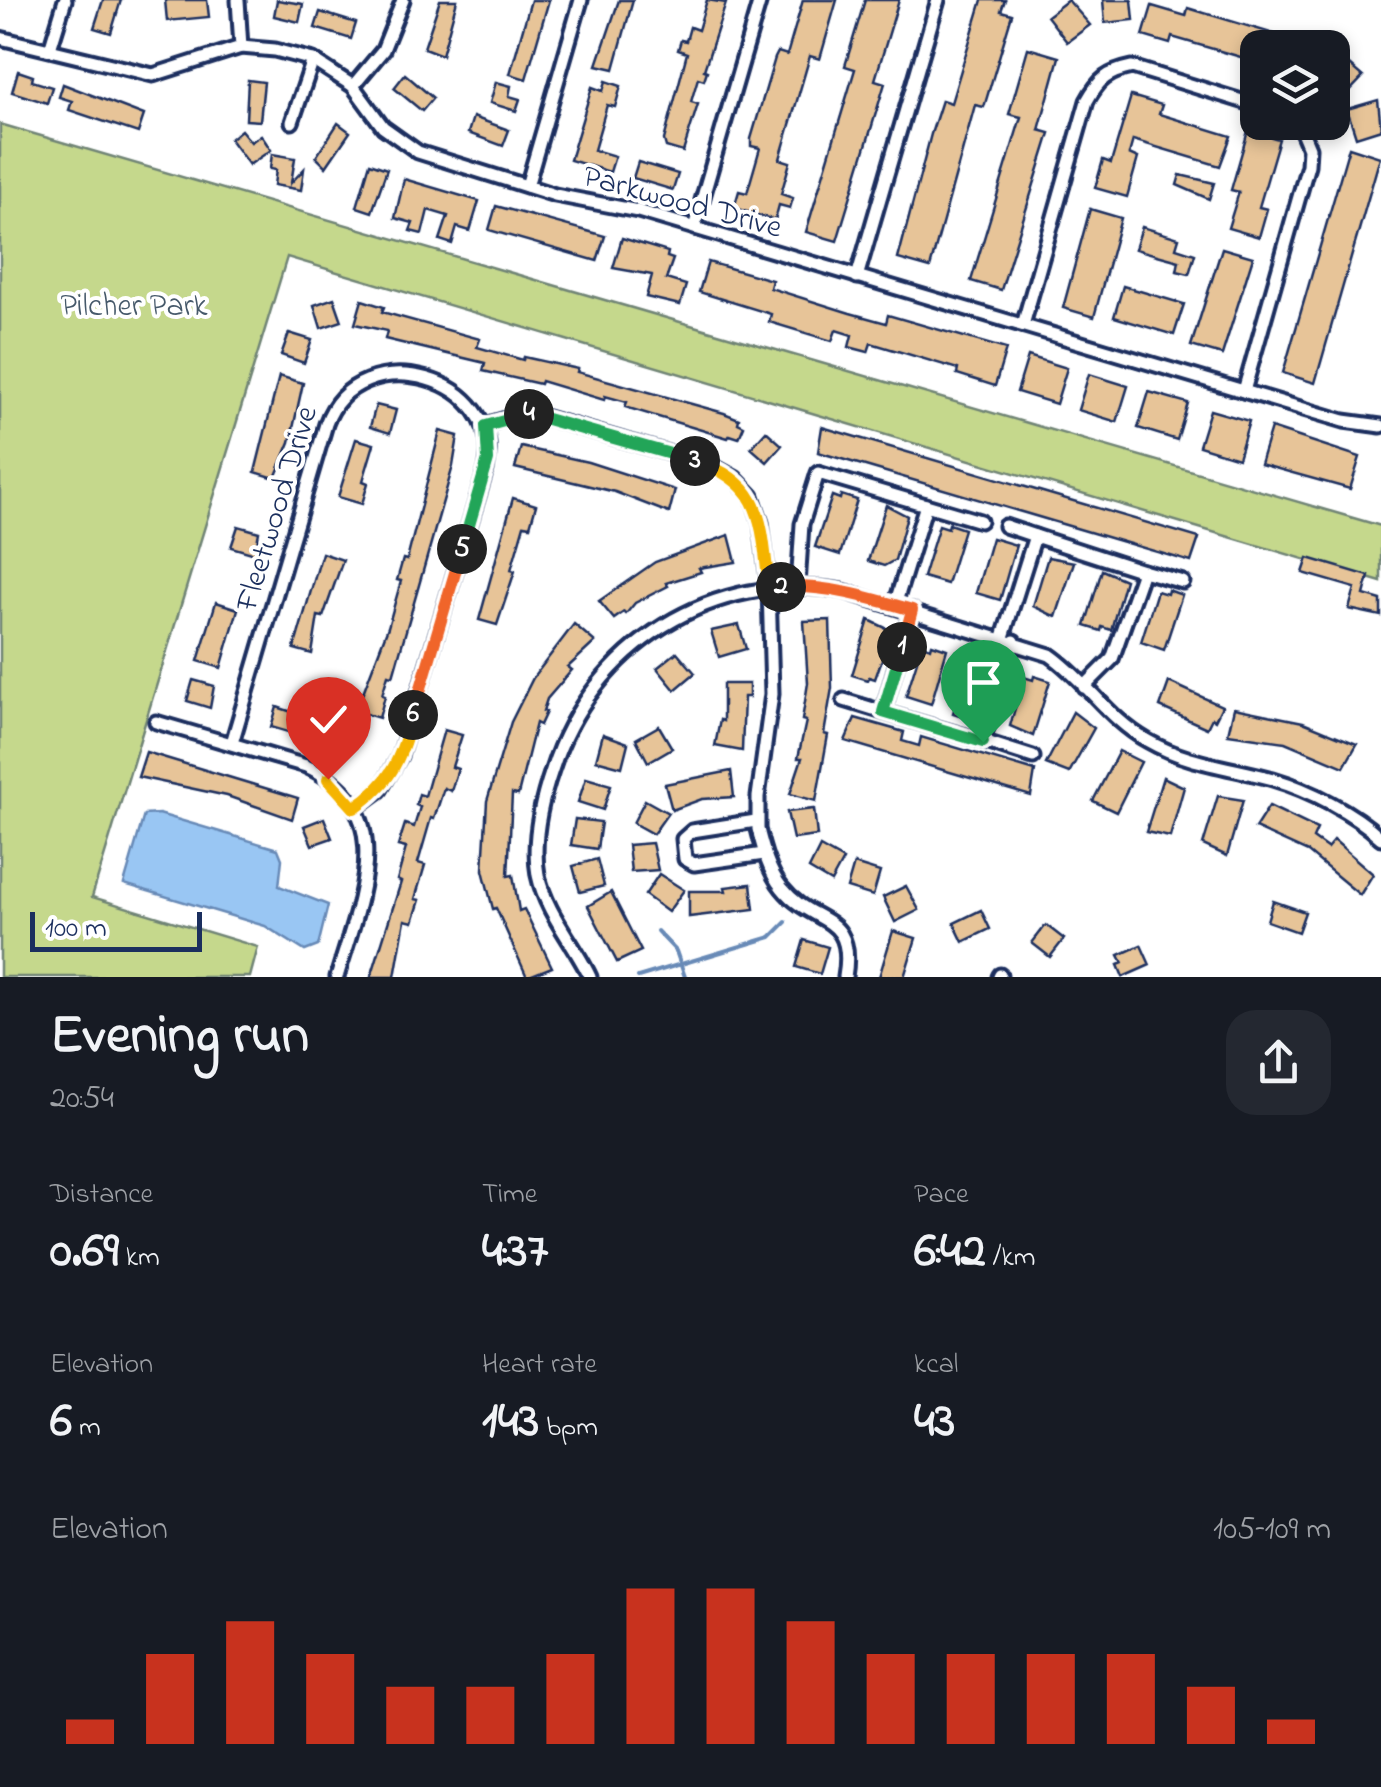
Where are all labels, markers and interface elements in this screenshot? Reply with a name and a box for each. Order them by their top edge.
map controls [1240,30,1350,140]
button: layers [1240,30,1350,140]
street label: Parkwood Drive [577,154,788,253]
park label: Pilcher Park [60,284,209,331]
pin: 4 [504,389,554,439]
text: 4 [523,393,535,434]
street label: Fleetwood Drive [225,400,332,618]
pin: 3 [670,436,720,486]
text: 3 [689,440,701,481]
pin: 5 [437,524,487,574]
text: 5 [454,528,470,569]
pin: 2 [756,562,806,612]
text: 2 [774,566,788,607]
pin: 1 [877,622,927,672]
text: 1 [898,626,906,667]
pin [941,640,1026,743]
icon: arrive [956,655,1011,710]
pin [286,677,371,780]
pin: 6 [388,690,438,740]
icon: check [301,692,356,747]
text: 6 [407,694,419,735]
scale bar [30,907,202,951]
text: 100 m [45,909,107,950]
text: Evening run [50,998,309,1078]
button: share [1226,1010,1331,1115]
text: 20:54 [50,1076,114,1123]
text: Distance [50,1175,153,1216]
text: Time [482,1175,537,1216]
text: Pace [914,1175,969,1216]
text: 0.69 [50,1216,119,1289]
text: 4:37 [482,1216,548,1289]
text: 6:42 [914,1216,986,1289]
text: km [119,1238,160,1279]
text: /km [986,1238,1035,1279]
text: Elevation [50,1345,153,1386]
text: Heart rate [482,1345,597,1386]
text: kcal [914,1345,959,1386]
text: 6 [50,1386,72,1459]
text: 143 [482,1386,539,1459]
text: 43 [914,1386,955,1459]
text: m [72,1408,101,1449]
text: bpm [539,1408,598,1449]
text: Elevation [50,1507,168,1554]
text: 105–109 m [1213,1507,1331,1554]

